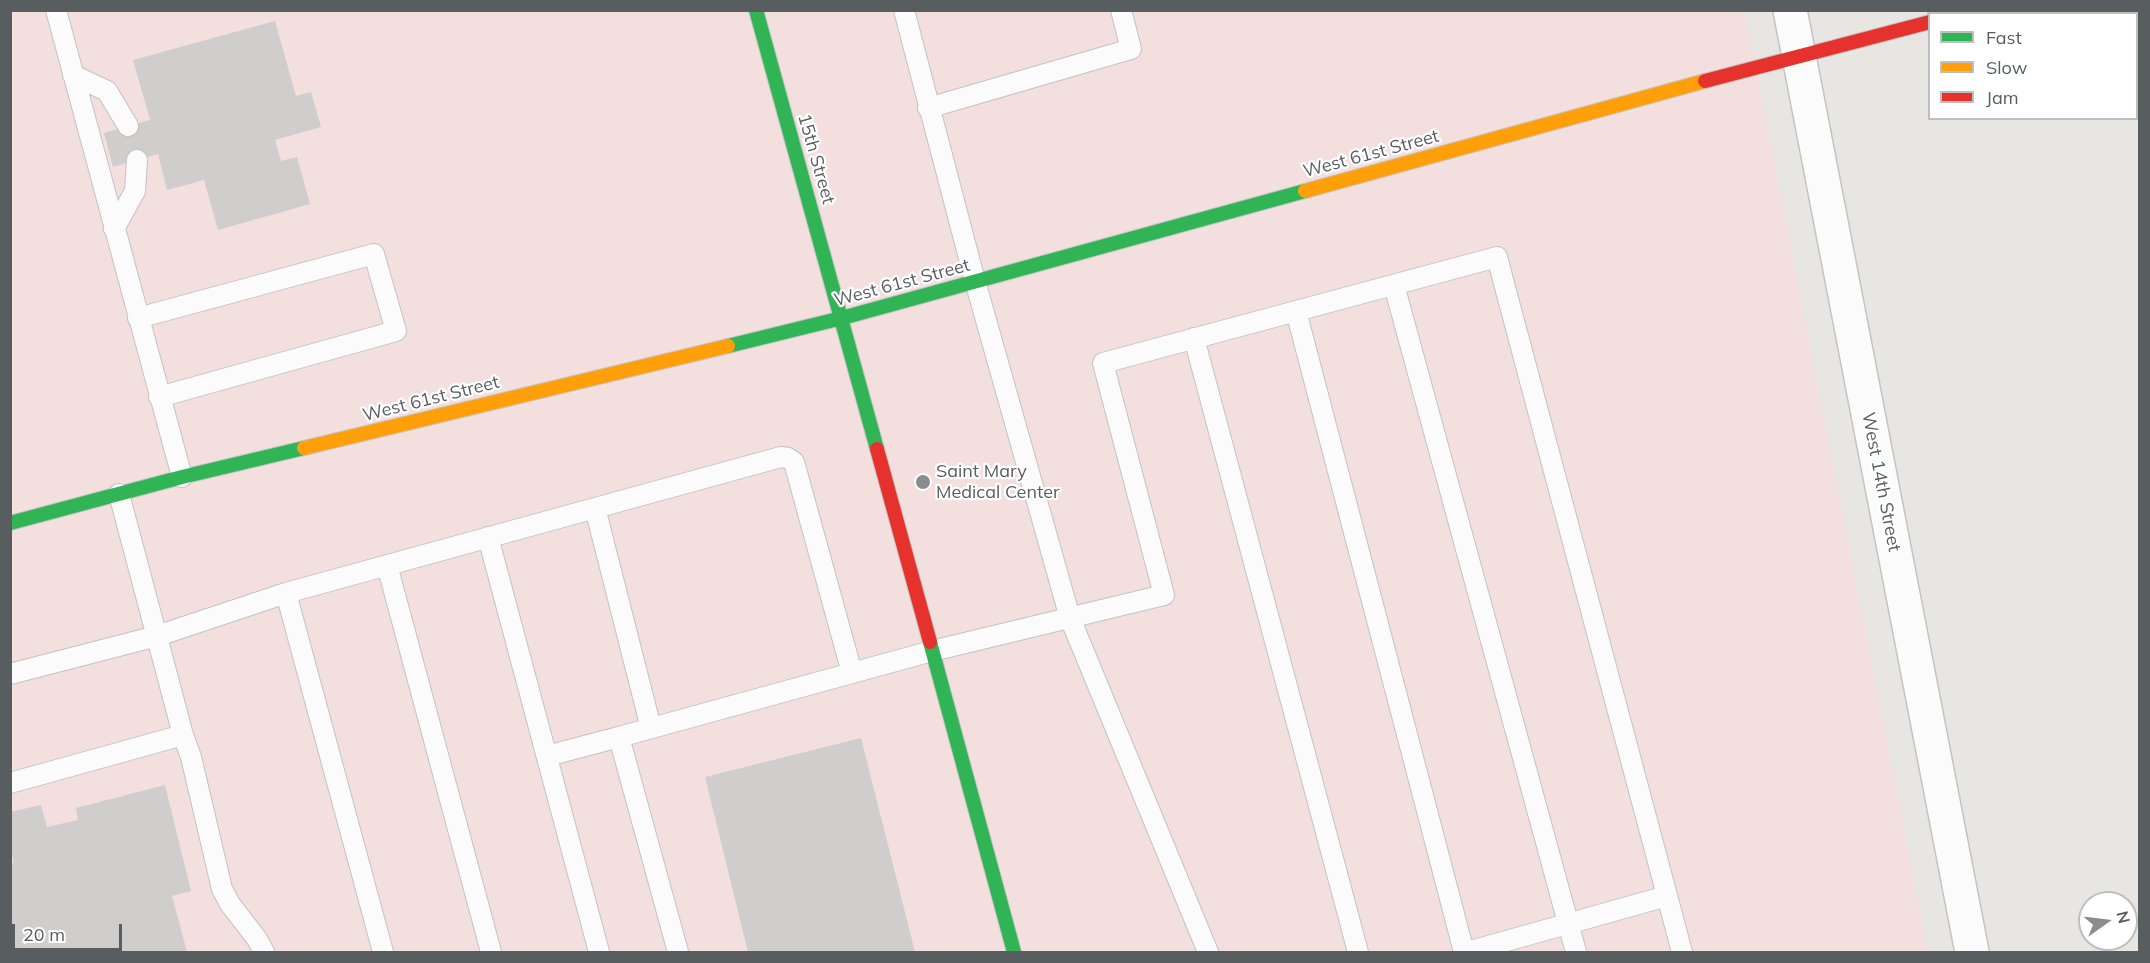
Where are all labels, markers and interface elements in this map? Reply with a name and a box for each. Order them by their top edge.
legend [1928,12,2138,120]
text: Fast [1986,26,2022,49]
text: Slow [1986,56,2027,79]
text: Jam [1986,86,2019,109]
street label: 15th Street [793,111,839,207]
street label: West 61st Street [1301,125,1441,183]
street label: West 61st Street [832,254,972,312]
street label: West 61st Street [361,372,501,426]
street label: West 14th Street [1857,410,1905,554]
place label: Saint Mary Medical Center [936,461,1059,504]
marker: Saint Mary Medical Center [914,473,932,491]
north arrow [2078,891,2138,951]
text: N [2112,909,2135,925]
scale bar [15,912,124,950]
text: 20 m [23,923,65,946]

